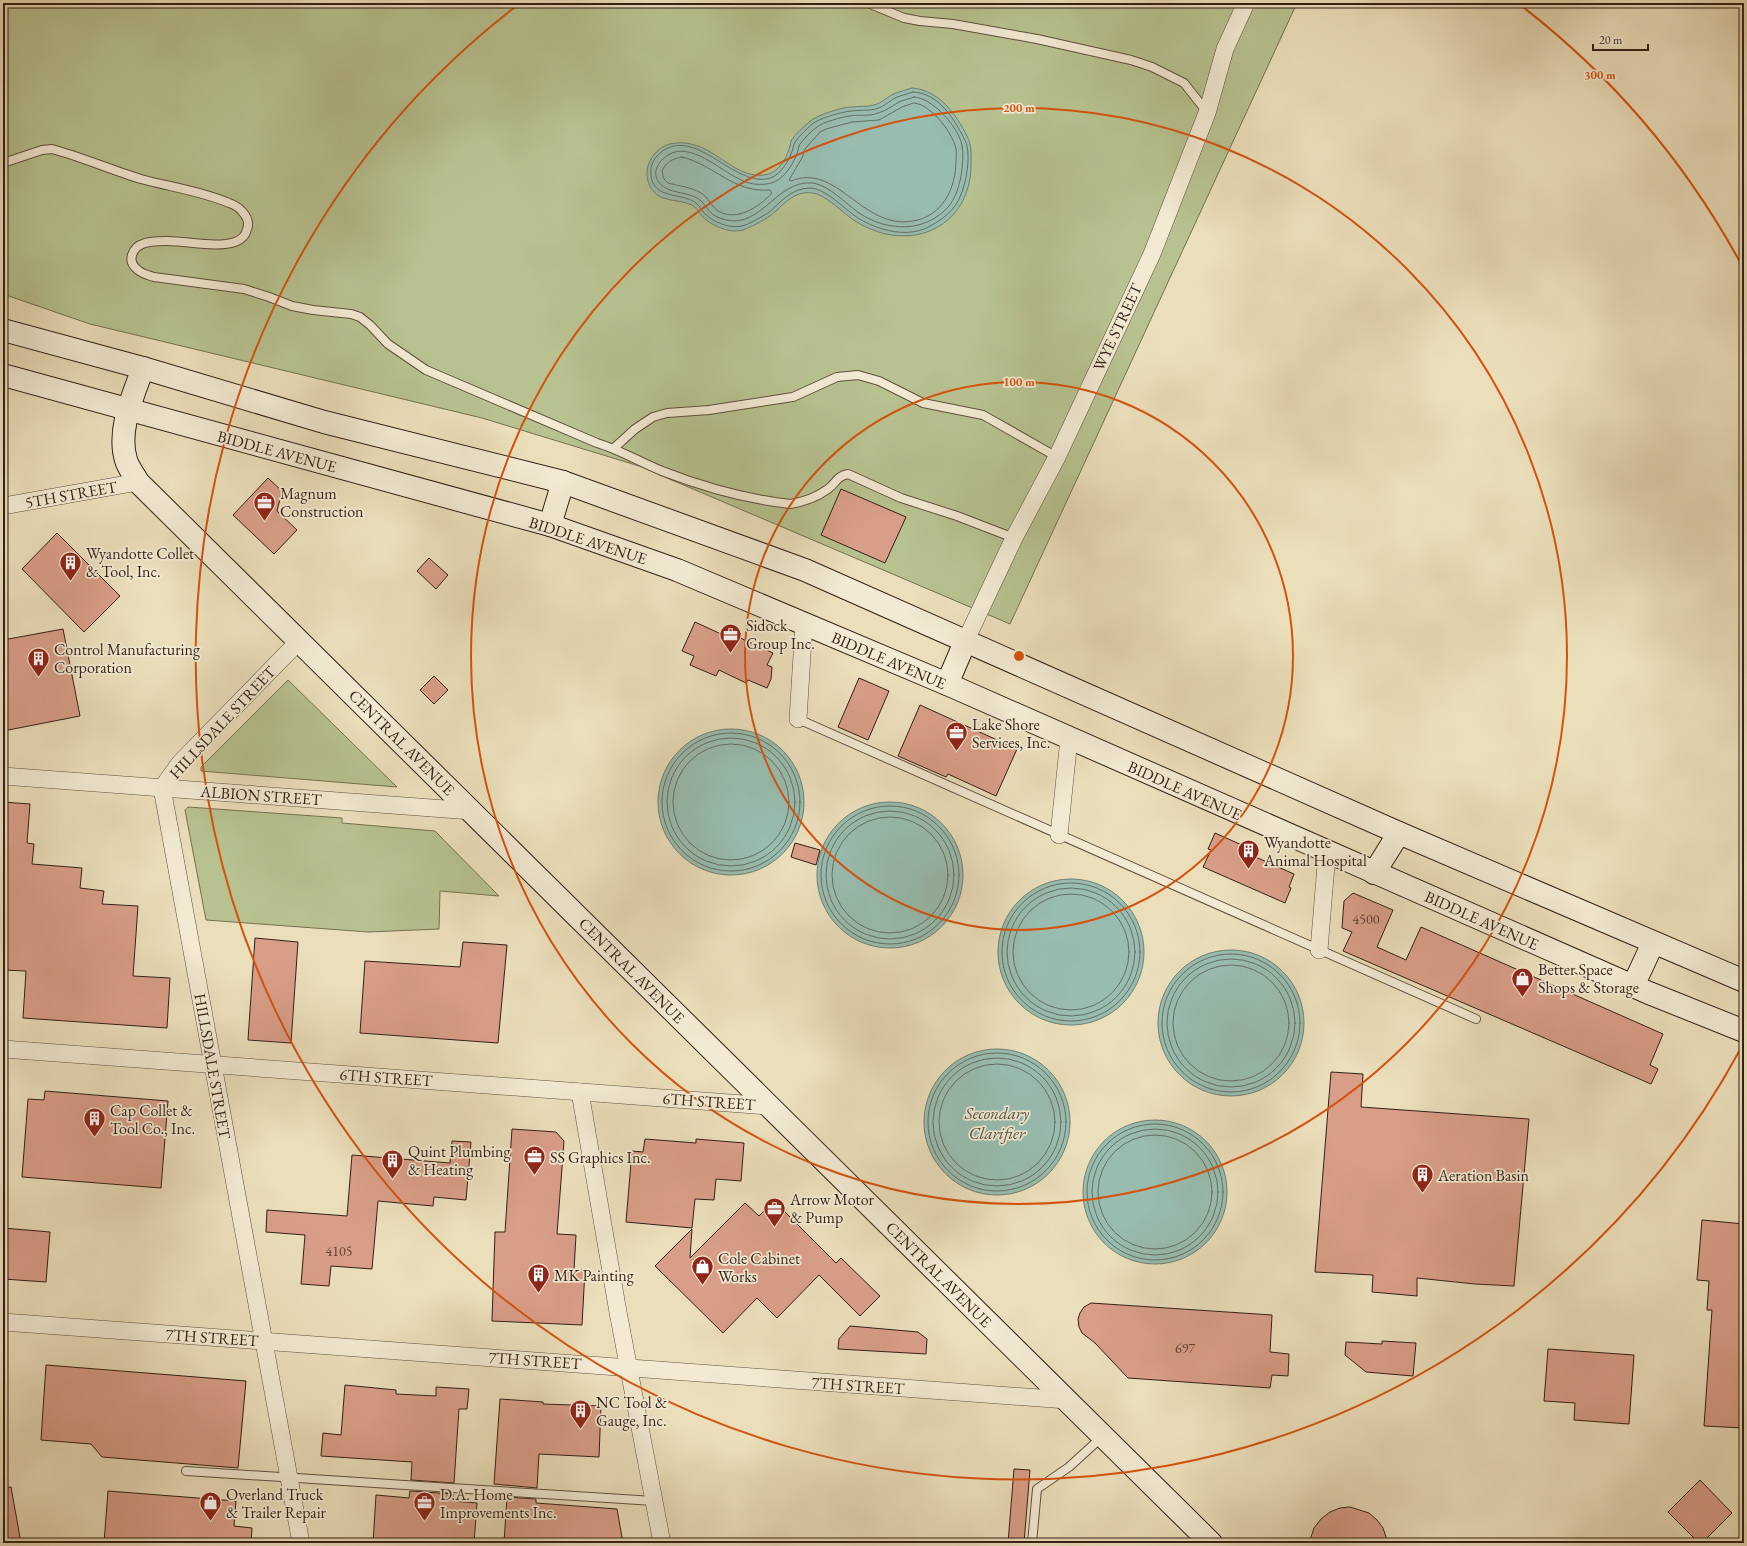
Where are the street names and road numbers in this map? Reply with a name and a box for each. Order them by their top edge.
street label: WYE STREET [1088,280,1147,374]
street label: BIDDLE AVENUE [215,425,339,477]
street label: 5TH STREET [24,476,119,513]
street label: BIDDLE AVENUE [526,512,649,569]
street label: BIDDLE AVENUE [828,627,949,694]
street label: HILLSDALE STREET [165,661,280,783]
street label: CENTRAL AVENUE [344,685,459,800]
street label: BIDDLE AVENUE [1125,756,1245,825]
street label: ALBION STREET [199,781,323,810]
street label: BIDDLE AVENUE [1422,886,1542,955]
street label: CENTRAL AVENUE [574,913,689,1028]
street label: HILLSDALE STREET [189,992,236,1141]
street label: 6TH STREET [339,1064,433,1091]
street label: 6TH STREET [662,1088,756,1115]
street label: CENTRAL AVENUE [881,1217,996,1332]
street label: 7TH STREET [165,1324,259,1351]
street label: 7TH STREET [488,1347,582,1374]
street label: 7TH STREET [811,1372,905,1399]

